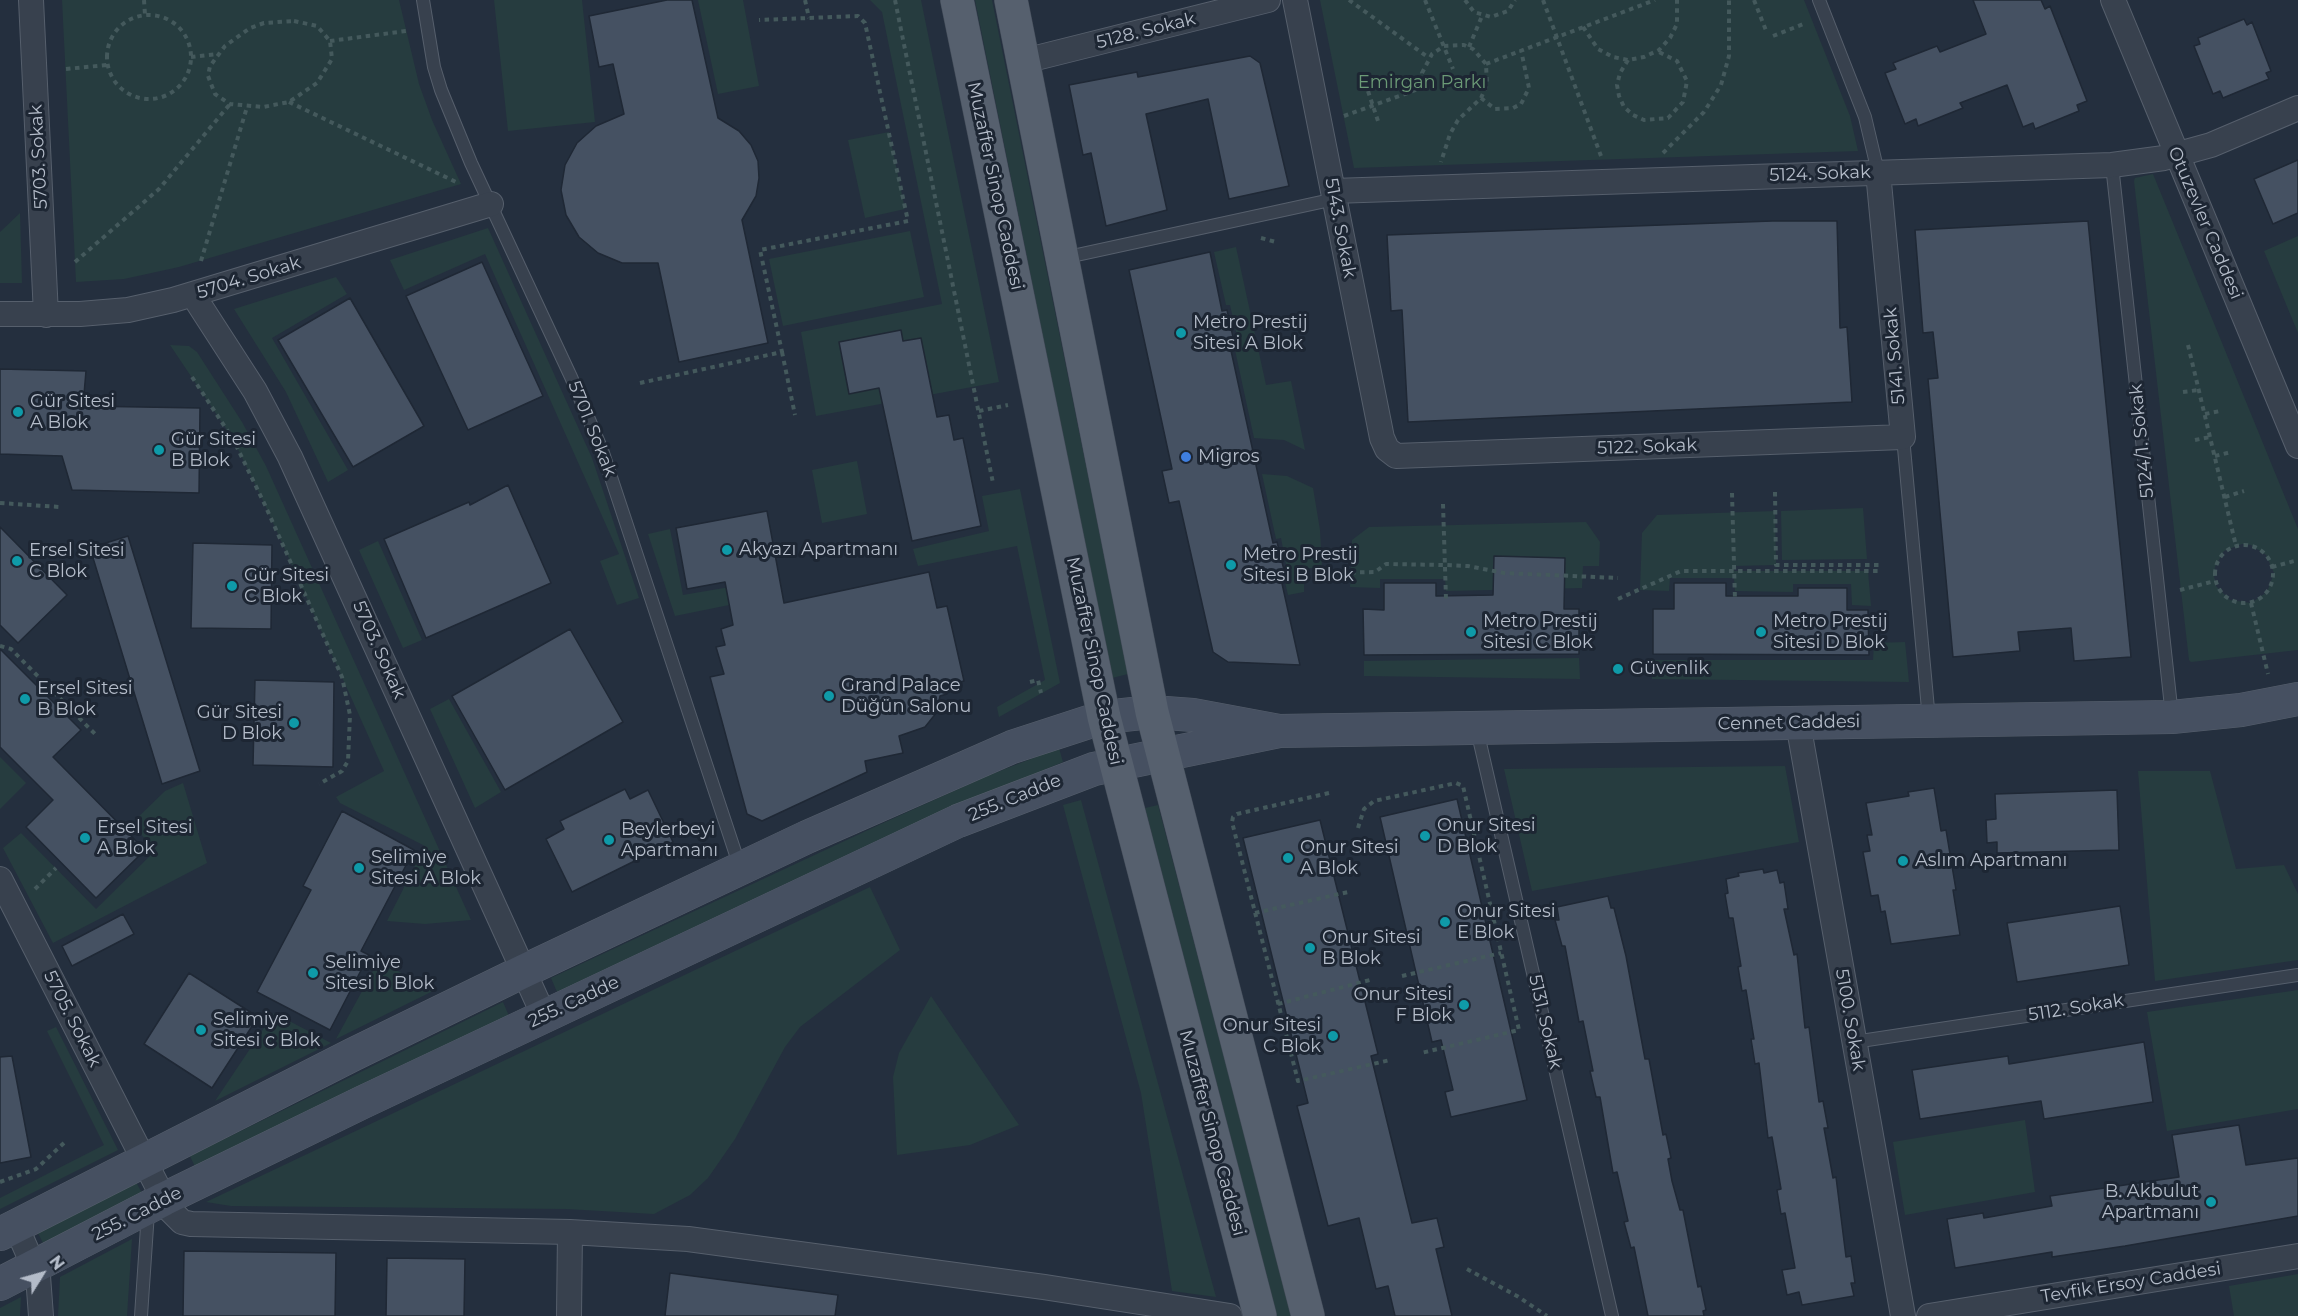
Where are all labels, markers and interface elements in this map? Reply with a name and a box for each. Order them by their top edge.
street label: 5128. Sokak [1094,8,1198,54]
park label: Emirgan Parkı [1358,72,1486,94]
street label: Muzaffer Sinop Caddesi [962,80,1028,292]
street label: 5703. Sokak [25,104,53,210]
street label: Otuzevler Caddesi [2163,143,2247,303]
street label: 5124. Sokak [1769,161,1871,187]
street label: 5143. Sokak [1320,176,1360,280]
street label: 5704. Sokak [195,252,303,304]
street label: 5141. Sokak [1880,307,1910,405]
place label: Metro Prestij Sitesi A Blok [1193,312,1308,354]
marker: Metro Prestij Sitesi A Blok [1174,326,1188,340]
street label: 5701. Sokak [563,378,621,480]
street label: 5124/1. Sokak [2125,383,2159,499]
place label: Gür Sitesi A Blok [30,391,115,434]
marker: Gür Sitesi A Blok [11,405,25,419]
place label: Gür Sitesi B Blok [171,429,256,472]
street label: 5122. Sokak [1597,434,1697,460]
marker: Gür Sitesi B Blok [152,443,166,457]
place label: Migros [1198,446,1259,468]
marker: Migros [1179,450,1193,464]
place label: Akyazı Apartmanı [739,539,898,561]
place label: Ersel Sitesi C Blok [29,540,125,582]
marker: Akyazı Apartmanı [720,543,734,557]
place label: Metro Prestij Sitesi B Blok [1243,544,1358,586]
marker: Ersel Sitesi C Blok [10,554,24,568]
street label: Muzaffer Sinop Caddesi [1061,555,1127,767]
marker: Metro Prestij Sitesi B Blok [1224,558,1238,572]
place label: Gür Sitesi C Blok [244,565,329,608]
marker: Gür Sitesi C Blok [225,579,239,593]
street label: 5703. Sokak [348,598,410,702]
place label: Metro Prestij Sitesi C Blok [1483,611,1598,654]
place label: Metro Prestij Sitesi D Blok [1773,611,1888,654]
marker: Metro Prestij Sitesi C Blok [1464,625,1478,639]
marker: Metro Prestij Sitesi D Blok [1754,625,1768,639]
place label: Güvenlik [1630,658,1709,680]
marker: Güvenlik [1611,662,1625,676]
place label: Grand Palace Düğün Salonu [841,675,971,718]
place label: Ersel Sitesi B Blok [37,678,133,720]
marker: Grand Palace Düğün Salonu [822,689,836,703]
marker: Ersel Sitesi B Blok [18,692,32,706]
place label: Gür Sitesi D Blok [197,702,282,744]
street label: Cennet Caddesi [1718,711,1860,735]
marker: Gür Sitesi D Blok [287,716,301,730]
street label: 255. Cadde [966,770,1064,826]
place label: Onur Sitesi D Blok [1437,815,1536,858]
place label: Ersel Sitesi A Blok [97,817,193,860]
place label: Beylerbeyi Apartmanı [621,819,718,862]
marker: Onur Sitesi D Blok [1418,829,1432,843]
marker: Ersel Sitesi A Blok [78,831,92,845]
marker: Beylerbeyi Apartmanı [602,833,616,847]
place label: Onur Sitesi A Blok [1300,837,1399,880]
place label: Selimiye Sitesi A Blok [371,847,481,890]
place label: Aslım Apartmanı [1915,850,2067,872]
marker: Onur Sitesi A Blok [1281,851,1295,865]
marker: Aslım Apartmanı [1896,854,1910,868]
marker: Selimiye Sitesi A Blok [352,861,366,875]
place label: Onur Sitesi E Blok [1457,901,1556,944]
marker: Onur Sitesi E Blok [1438,915,1452,929]
place label: Onur Sitesi B Blok [1322,927,1421,970]
marker: Onur Sitesi B Blok [1303,941,1317,955]
place label: Selimiye Sitesi b Blok [325,952,434,994]
marker: Selimiye Sitesi b Blok [306,966,320,980]
street label: 5705. Sokak [39,967,105,1071]
street label: 5100. Sokak [1830,967,1870,1073]
street label: 255. Cadde [525,972,623,1032]
street label: 5131. Sokak [1524,973,1566,1071]
place label: Onur Sitesi F Blok [1353,984,1452,1026]
street label: 5112. Sokak [2027,990,2125,1026]
marker: Onur Sitesi F Blok [1457,998,1471,1012]
place label: Selimiye Sitesi c Blok [213,1009,320,1052]
place label: Onur Sitesi C Blok [1222,1015,1321,1058]
marker: Selimiye Sitesi c Blok [194,1023,208,1037]
street label: Muzaffer Sinop Caddesi [1174,1028,1250,1238]
marker: Onur Sitesi C Blok [1326,1029,1340,1043]
place label: B. Akbulut Apartmanı [2102,1181,2199,1224]
street label: 255. Cadde [89,1182,185,1246]
marker: B. Akbulut Apartmanı [2204,1195,2218,1209]
north arrow [12,1244,72,1304]
text: N [45,1252,68,1274]
street label: Tevfik Ersoy Caddesi [2039,1258,2223,1308]

